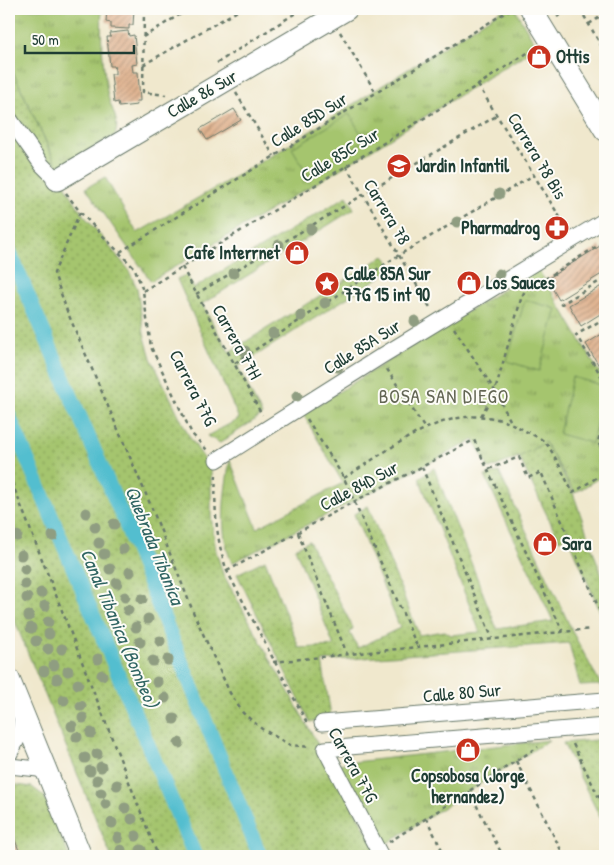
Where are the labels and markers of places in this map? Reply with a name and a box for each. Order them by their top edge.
shop icon: Ottis [526,44,552,70]
place label: Ottis [556,44,589,69]
school or university icon: Jardin Infantil [386,153,412,179]
place label: Jardin Infantil [416,153,510,178]
place label: Pharmadrog [461,215,540,241]
pharmacy icon: Pharmadrog [544,215,570,241]
place label: Cafe Interrnet [184,240,281,265]
shop icon: Cafe Interrnet [284,240,310,266]
place label: Calle 85A Sur 77G 15 int 90 [343,261,431,307]
shop icon: Los Sauces [456,270,482,296]
place label: Los Sauces [486,270,555,295]
place icon: Calle 85A Sur 77G 15 int 90 [314,271,340,297]
shop icon: Sara [532,531,558,557]
place label: Sara [562,531,592,556]
shop icon: Copsobosa (Jorge hernandez) [455,737,481,763]
place label: Copsobosa (Jorge hernandez) [411,763,526,809]

